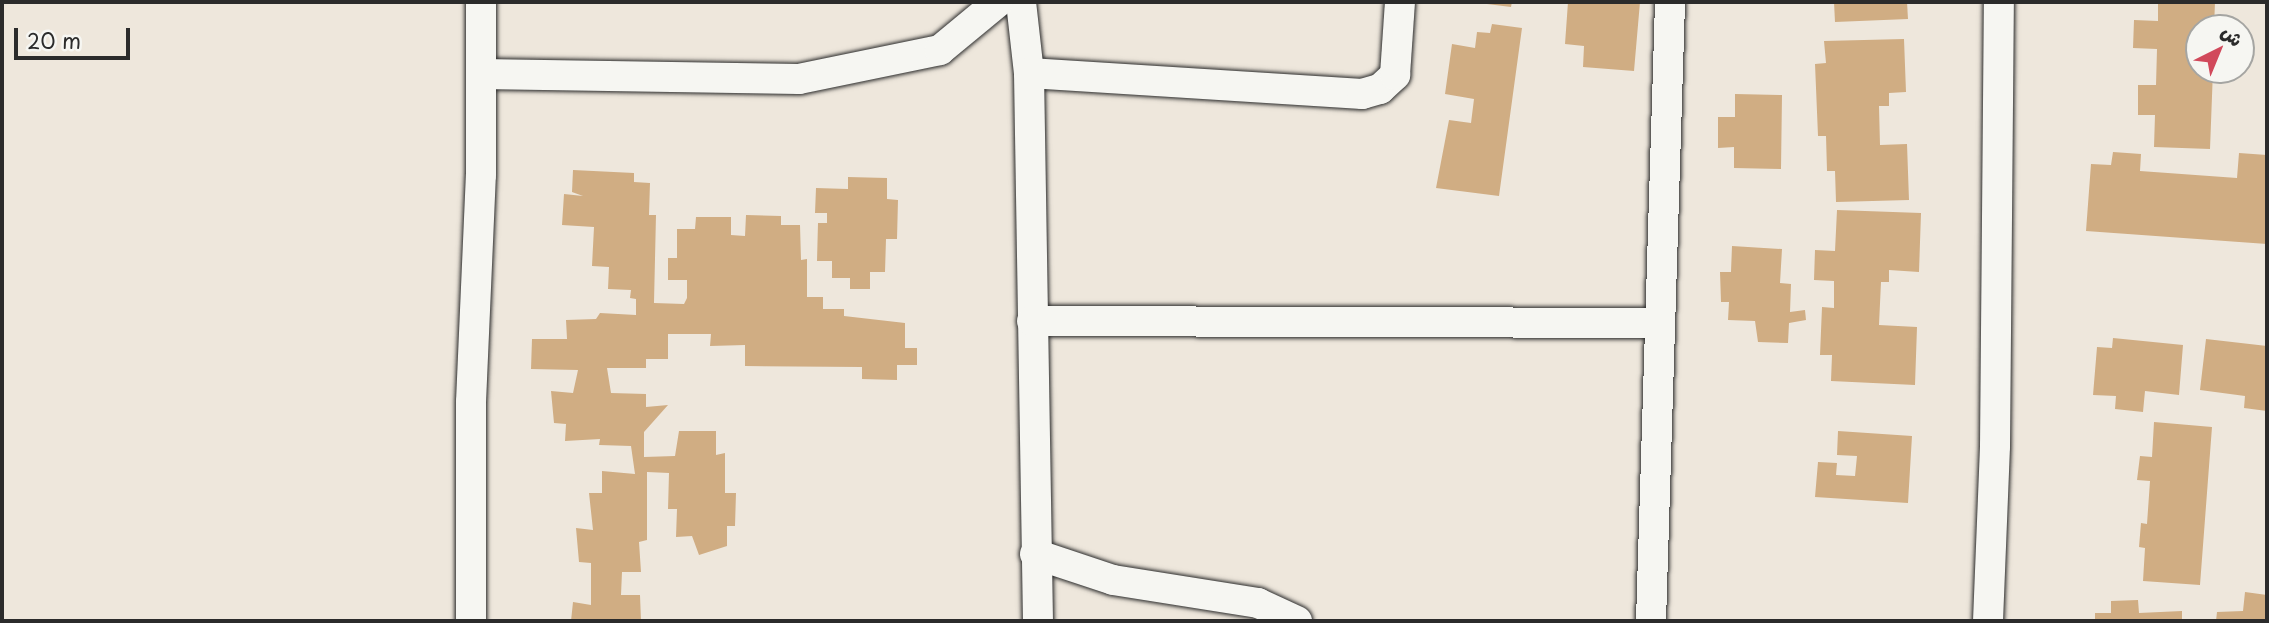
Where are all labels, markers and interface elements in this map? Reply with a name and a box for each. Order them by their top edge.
scale bar [18,14,133,58]
north arrow [2185,14,2255,84]
text: ش [2216,18,2250,52]
text: 20 m [27,24,81,56]

